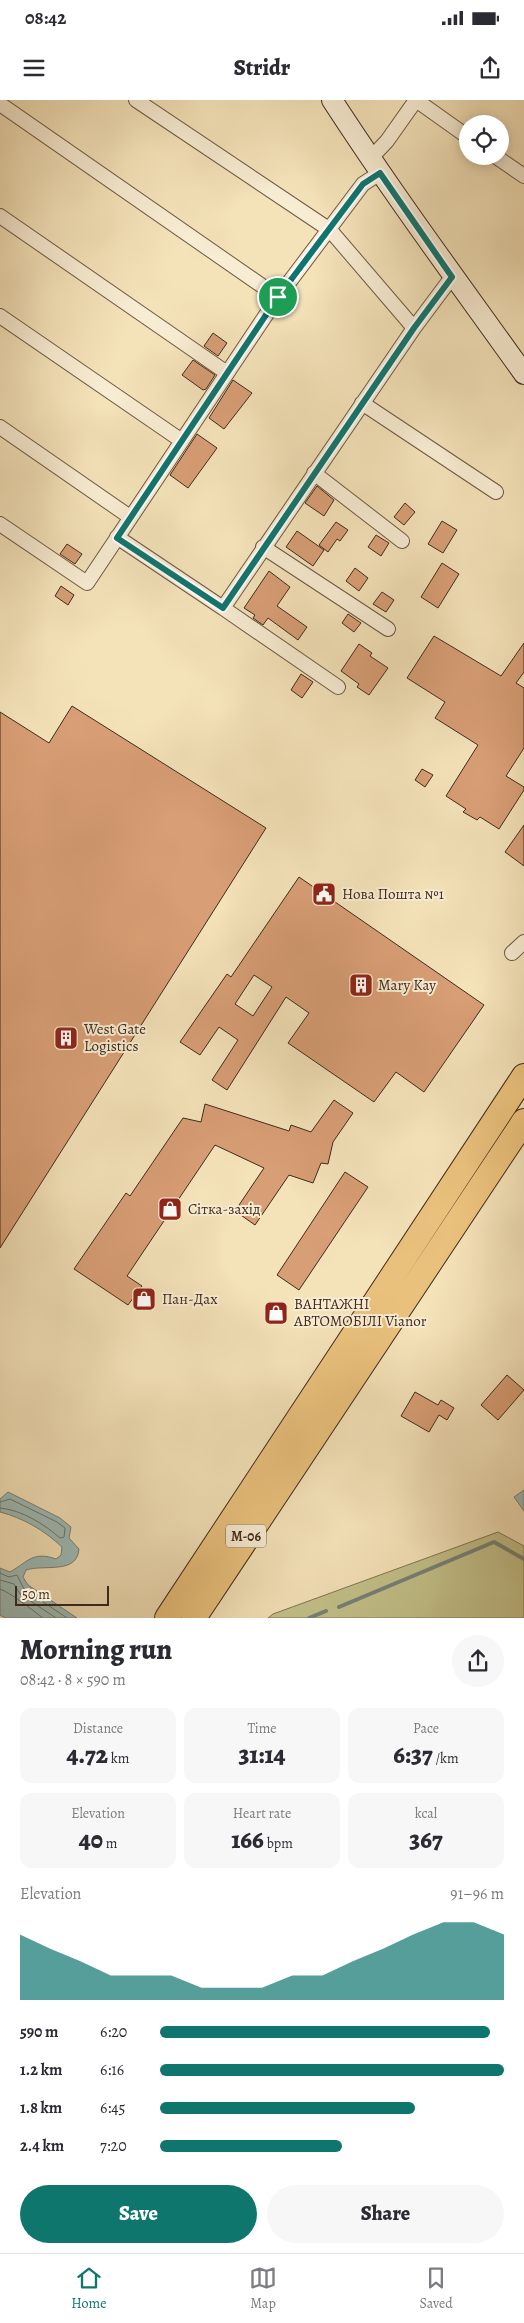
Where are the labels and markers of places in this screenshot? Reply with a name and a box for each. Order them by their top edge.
pin [257,276,299,318]
public building icon: Нова Пошта №1 [311,881,337,907]
place label: Нова Пошта №1 [342,884,444,904]
building icon: Mary Kay [348,972,374,998]
place label: Mary Kay [378,975,436,995]
place label: West Gate Logistics [83,1019,146,1056]
building icon: West Gate Logistics [53,1025,79,1051]
shop icon: Сітка-захід [157,1196,183,1222]
place label: Сітка-захід [188,1199,260,1219]
shop icon: Пан-Дах [131,1286,157,1312]
place label: Пан-Дах [162,1289,218,1309]
place label: ВАНТАЖНІ АВТОМОБІЛІ Vianor [293,1294,427,1331]
shop icon: ВАНТАЖНІ АВТОМОБІЛІ Vianor [263,1300,289,1326]

